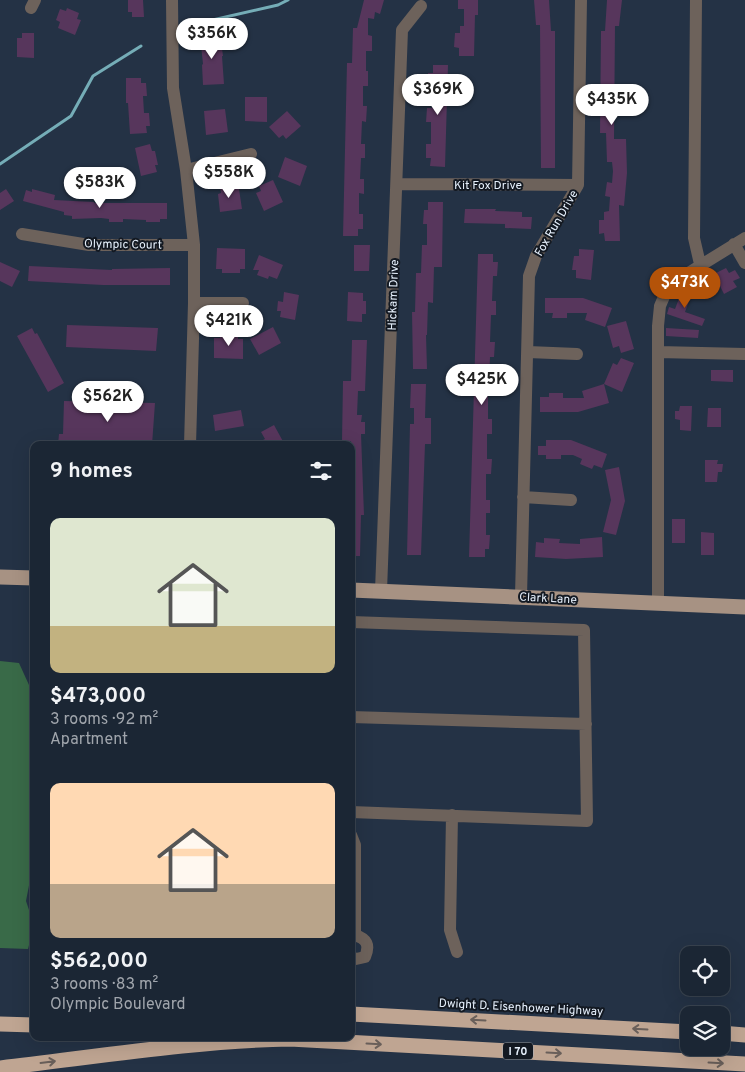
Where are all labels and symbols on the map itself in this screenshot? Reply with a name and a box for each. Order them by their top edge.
pin: $356K [177,18,247,60]
pin: $369K [403,74,473,116]
pin: $435K [577,84,647,126]
pin: $558K [194,156,264,199]
pin: $583K [65,166,135,209]
street label: Kit Fox Drive [454,178,522,194]
street label: Fox Run Drive [531,187,582,260]
street label: Olympic Court [84,236,162,254]
street label: Hickam Drive [385,259,403,331]
pin: $473K [650,266,720,309]
pin: $421K [194,304,264,347]
pin: $425K [447,364,517,406]
pin: $562K [73,380,143,423]
street label: Clark Lane [519,589,577,608]
street label: Dwight D. Eisenhower Highway [438,996,604,1020]
one-way arrow [470,1015,486,1024]
one-way arrow [632,1024,648,1033]
one-way arrow [366,1039,382,1048]
road number: I 70 [503,1042,533,1060]
one-way arrow [546,1049,562,1058]
one-way arrow [40,1057,56,1067]
one-way arrow [708,1058,724,1067]

